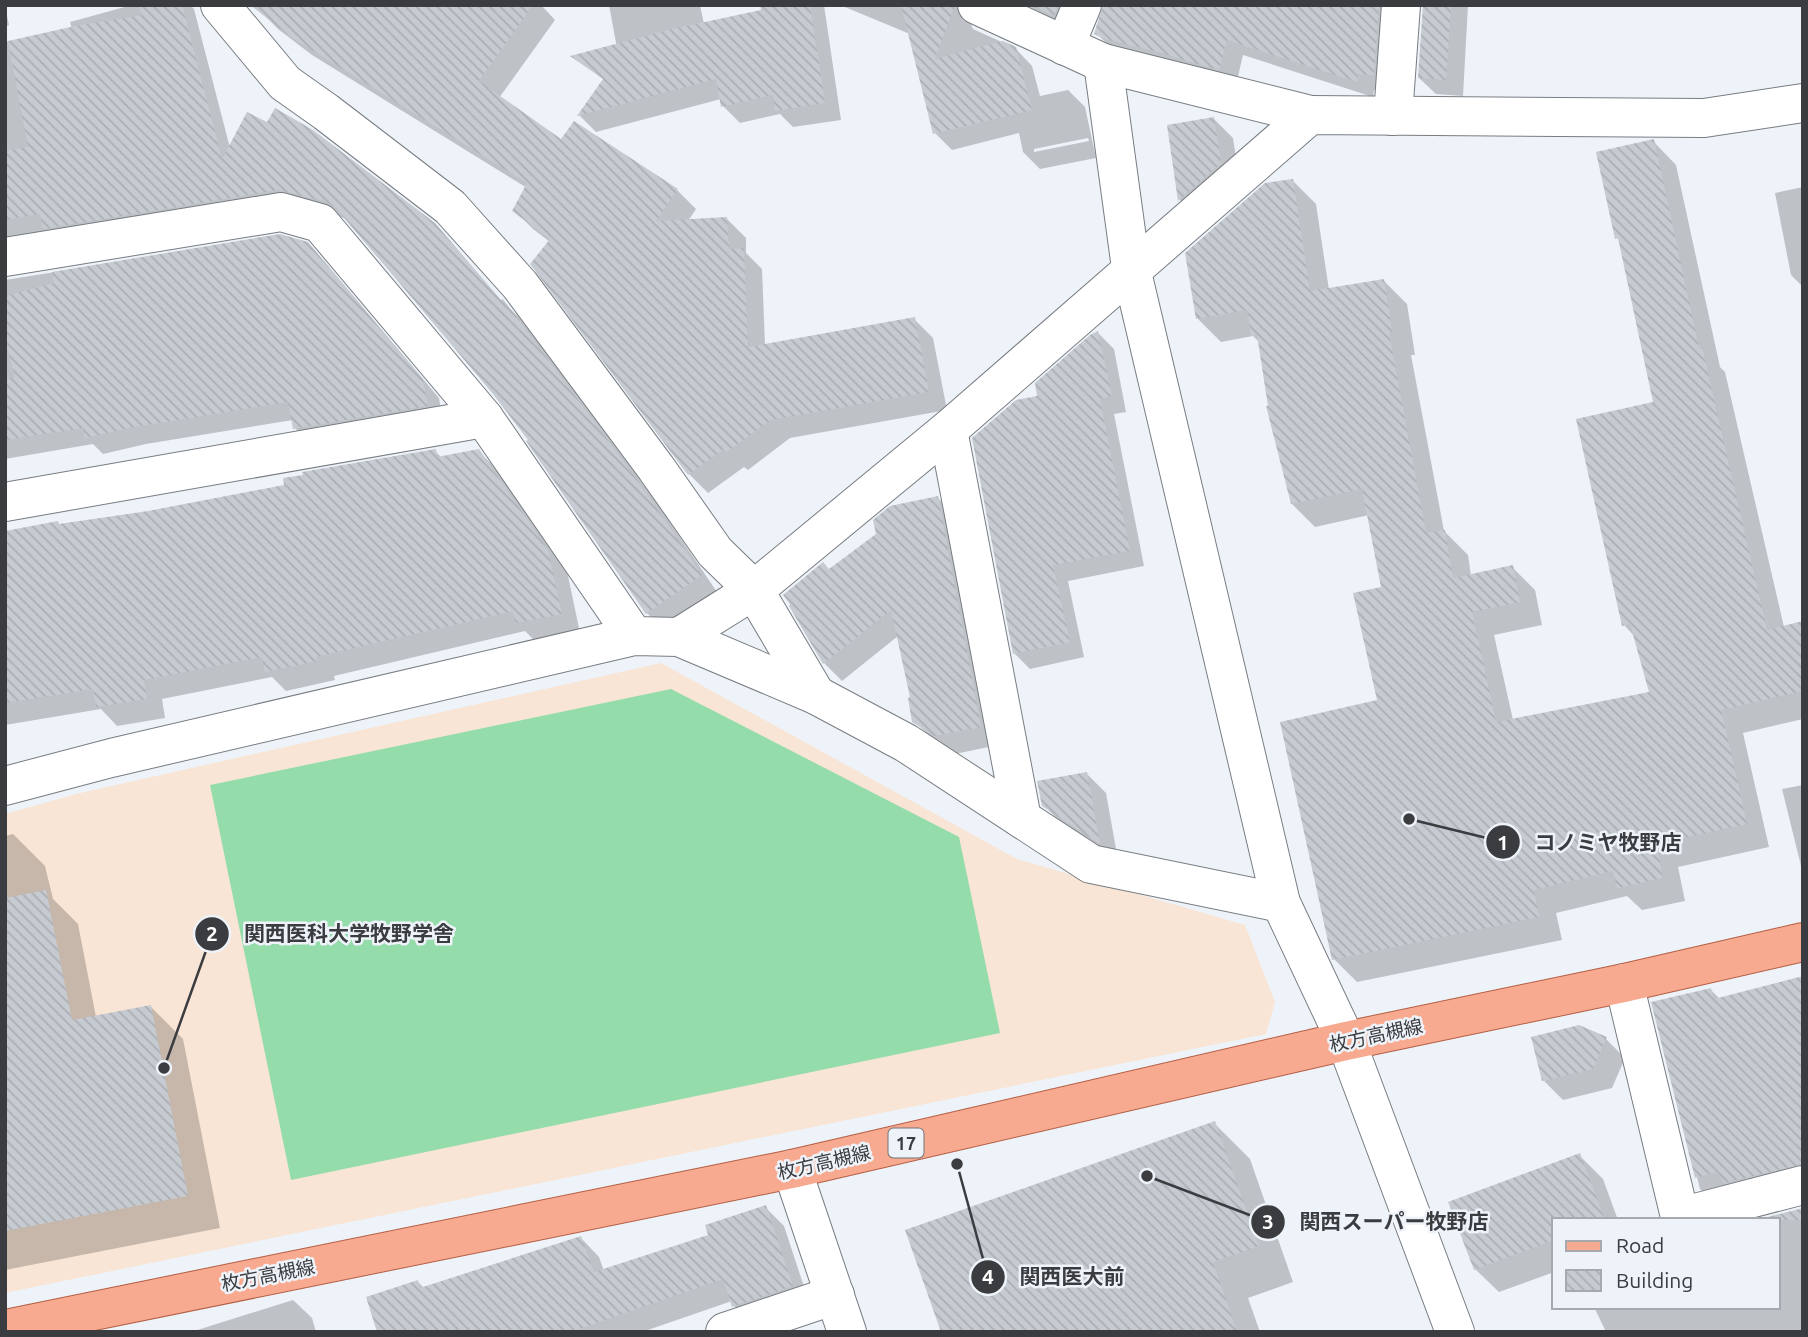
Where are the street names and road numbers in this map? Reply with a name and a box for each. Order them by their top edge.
street label: 枚方高槻線 [1327,1014,1425,1056]
road number: 17 [888,1128,923,1158]
street label: 枚方高槻線 [775,1141,873,1183]
street label: 枚方高槻線 [219,1255,317,1295]

